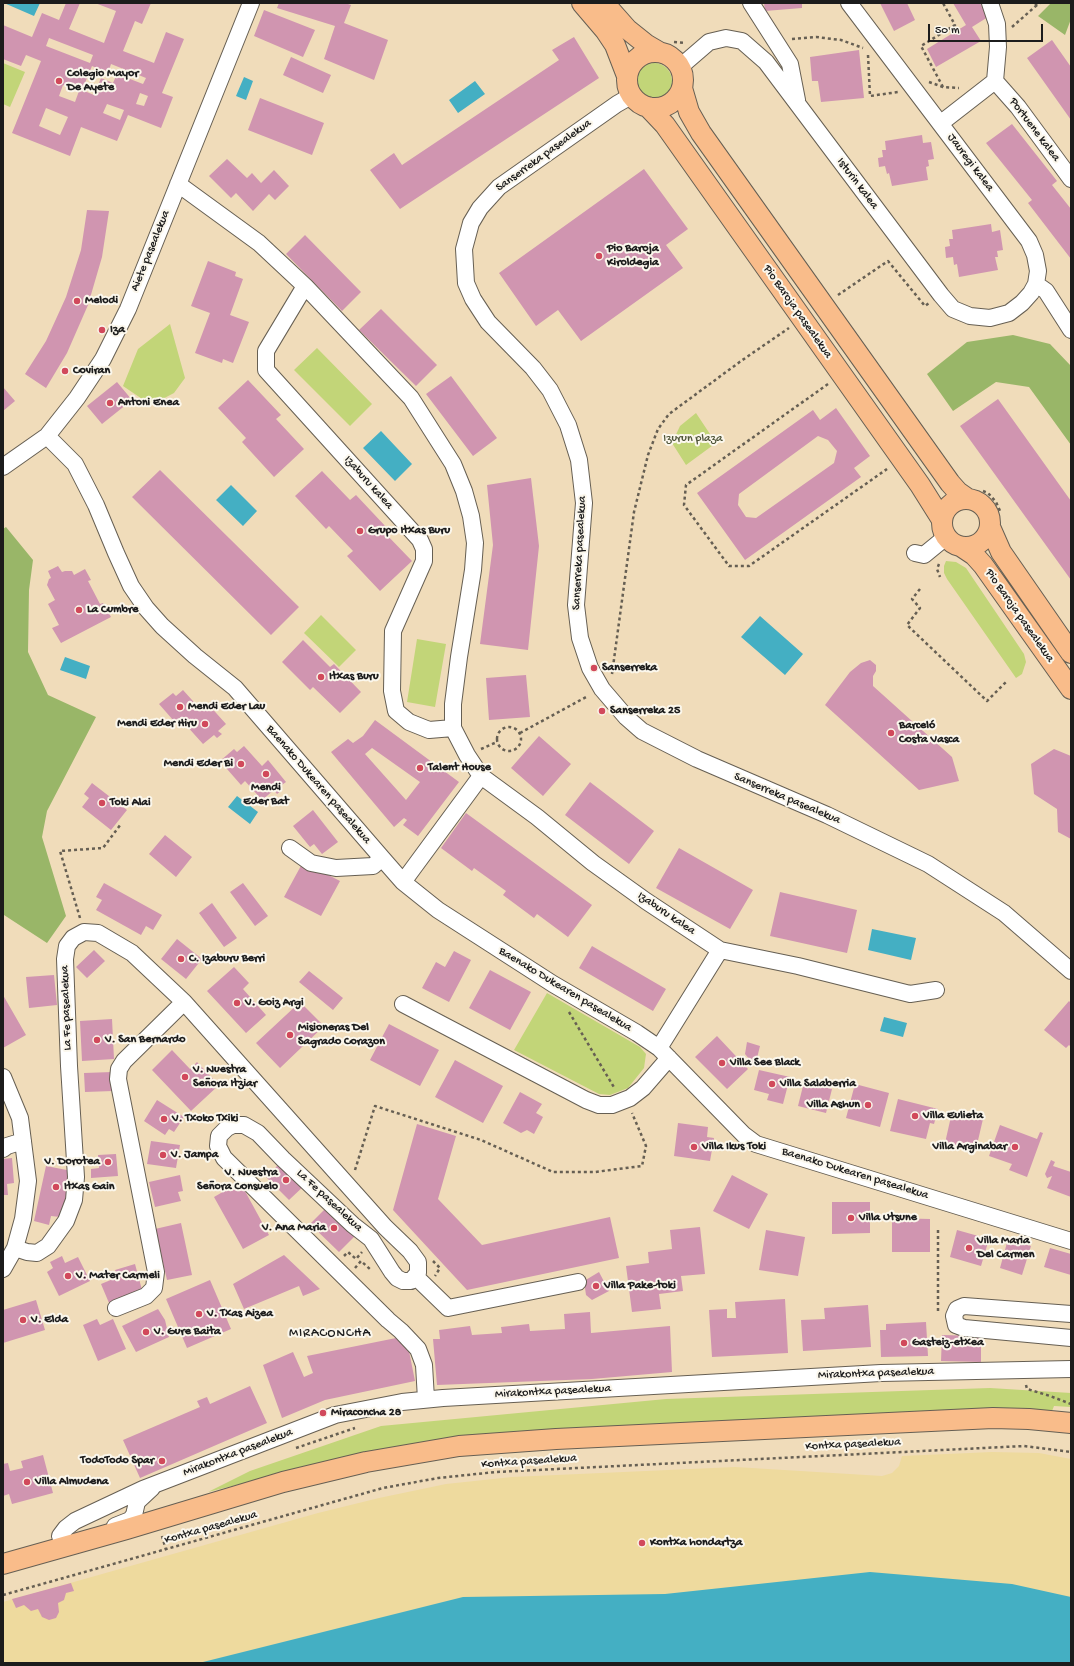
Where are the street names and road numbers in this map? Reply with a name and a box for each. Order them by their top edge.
street label: Portuene kalea [1005,95,1063,165]
street label: Sanserreka pasealekua [493,117,595,195]
street label: Jauregi kalea [944,131,996,195]
street label: Isturin kalea [833,155,881,213]
street label: Aiete pasealekua [128,208,174,294]
street label: Pio Baroja pasealekua [759,262,835,362]
street label: Izaburu kalea [340,453,396,513]
street label: Sanserreka pasealekua [570,495,590,611]
street label: Pio Baroja pasealekua [981,566,1057,666]
street label: Baenako Dukearen pasealekua [262,723,374,847]
street label: Sanserreka pasealekua [732,770,842,828]
street label: Izaburu kalea [634,889,698,939]
street label: Baenako Dukearen pasealekua [496,944,634,1036]
street label: La Fe pasealekua [58,965,76,1051]
street label: Baenako Dukearen pasealekua [780,1145,930,1203]
street label: La Fe pasealekua [293,1167,365,1235]
street label: Mirakontxa pasealekua [818,1365,934,1383]
street label: Mirakontxa pasealekua [495,1382,611,1402]
street label: Mirakontxa pasealekua [181,1425,295,1481]
street label: Kontxa pasealekua [805,1435,901,1455]
street label: Kontxa pasealekua [481,1451,577,1473]
street label: Kontxa pasealekua [163,1508,259,1548]

